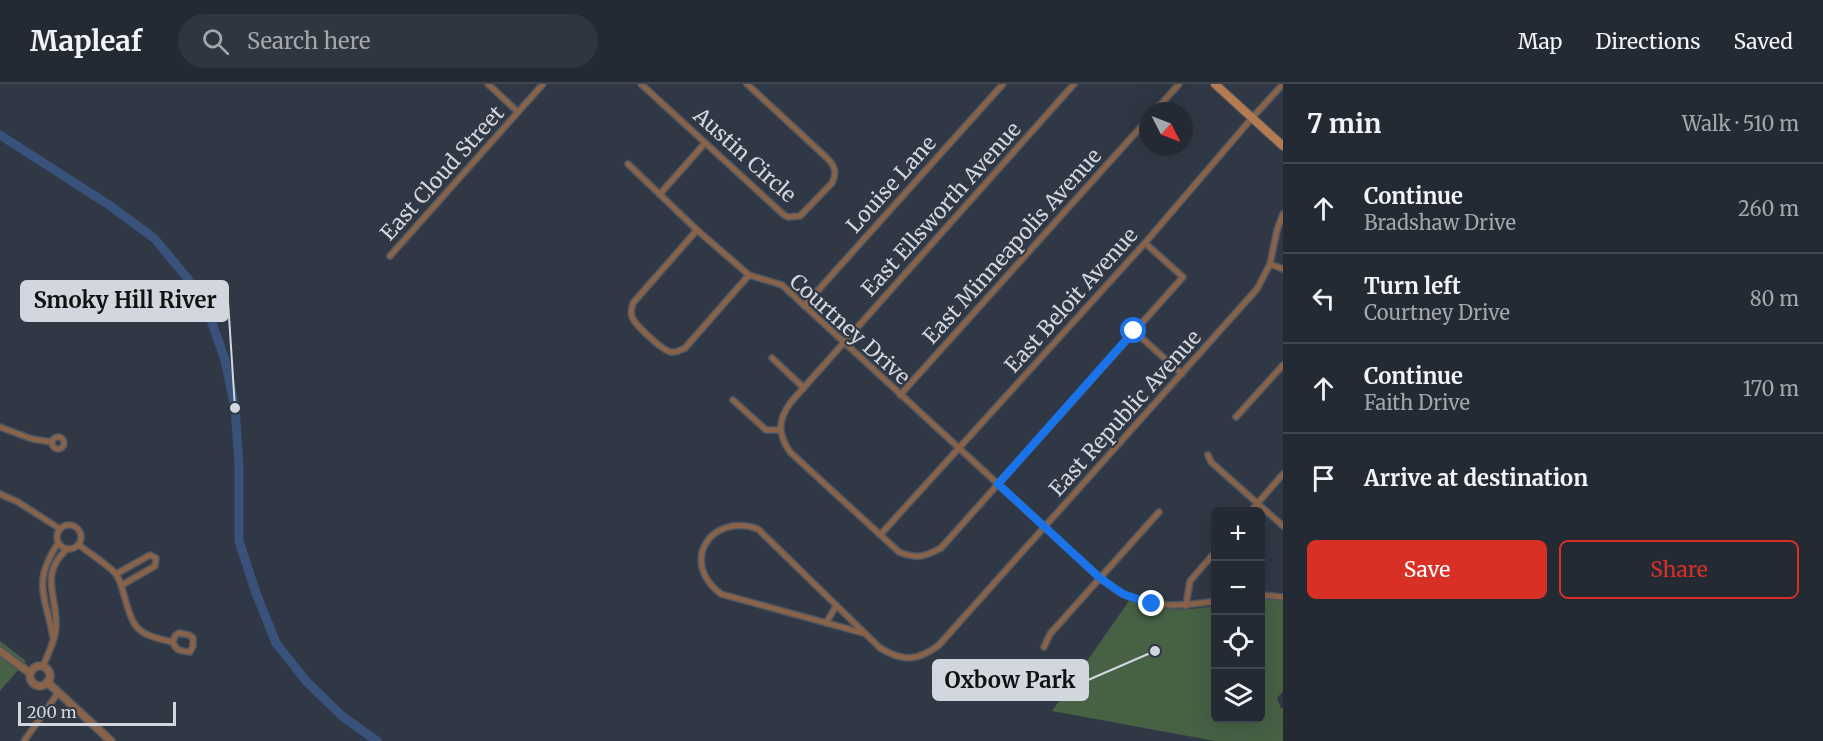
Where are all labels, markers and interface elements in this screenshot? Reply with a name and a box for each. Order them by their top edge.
search box [178,14,598,68]
text: Mapleaf [30,23,142,59]
icon: search [199,25,232,58]
text: Search here [247,27,370,55]
text: Map [1518,28,1562,55]
text: Directions [1595,28,1700,55]
text: Saved [1733,28,1793,55]
street label: East Cloud Street [374,100,510,246]
street label: Austin Circle [687,101,802,208]
north arrow [1139,102,1193,156]
text: 7 min [1307,107,1381,140]
text: Walk · 510 m [1682,111,1799,136]
street label: East Ellsworth Avenue [855,116,1027,302]
street label: Louise Lane [840,130,942,238]
street label: East Minneapolis Avenue [917,143,1107,349]
text: Continue [1364,182,1463,210]
icon: ahead [1307,192,1340,225]
text: 260 m [1738,196,1799,221]
text: Bradshaw Drive [1364,210,1516,235]
street label: East Beloit Avenue [999,222,1143,378]
street label: Courtney Drive [784,268,916,390]
text: Turn left [1364,272,1461,300]
callout: Smoky Hill River [21,281,228,321]
icon: left [1307,282,1340,315]
text: Smoky Hill River [33,286,217,314]
text: 80 m [1750,286,1799,311]
text: Courtney Drive [1364,300,1510,325]
route start [1120,317,1146,343]
street label: East Republic Avenue [1043,324,1207,502]
text: Continue [1364,362,1463,390]
icon: ahead [1307,372,1340,405]
text: 170 m [1743,376,1799,401]
text: Faith Drive [1364,390,1470,415]
icon: arrive [1307,462,1340,495]
text: Arrive at destination [1364,464,1588,492]
map controls [1211,507,1265,723]
button: + [1211,507,1265,561]
button: Save [1307,540,1547,599]
button: Share [1559,540,1799,599]
button: − [1211,561,1265,615]
route end [1138,590,1164,616]
button: locate [1211,615,1265,669]
callout: Oxbow Park [933,660,1088,700]
text: Oxbow Park [944,666,1076,694]
button: layers [1211,669,1265,723]
scale bar [18,699,176,726]
text: 200 m [27,702,77,722]

